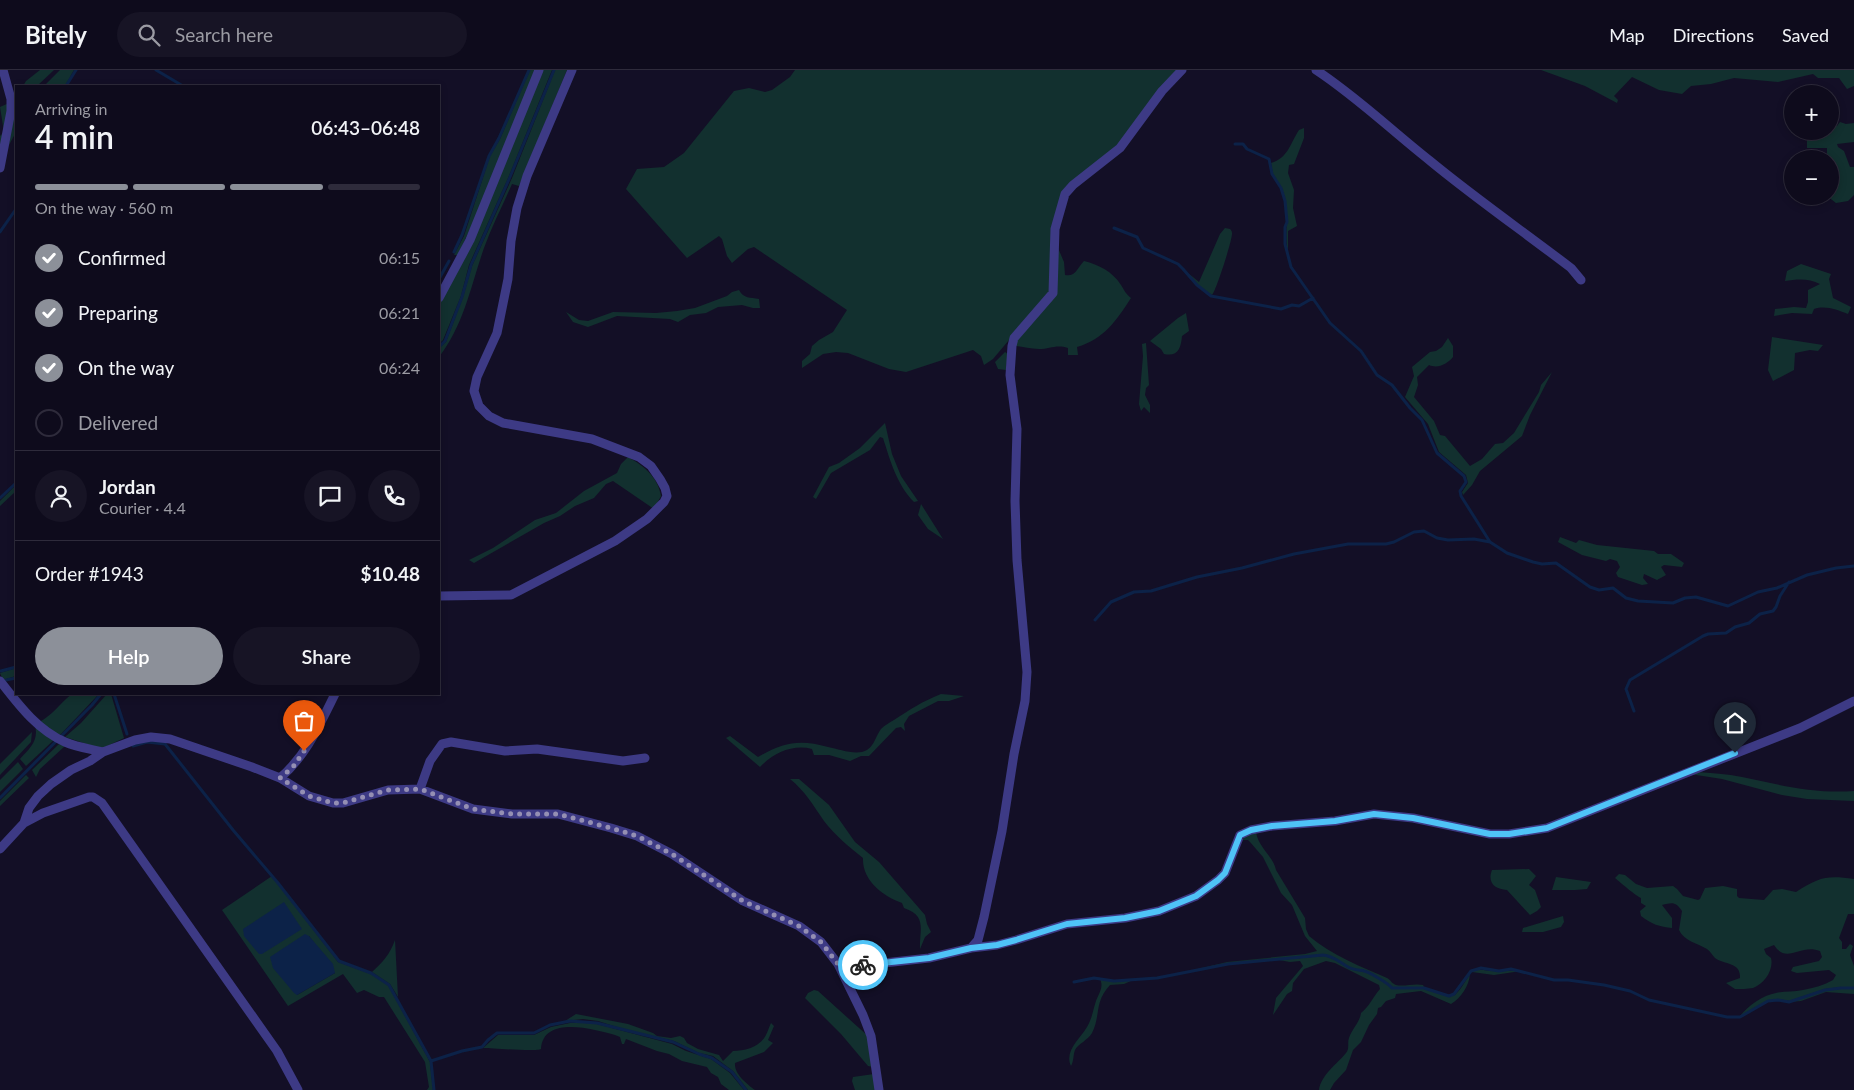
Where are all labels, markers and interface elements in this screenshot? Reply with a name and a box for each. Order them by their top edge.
search box [117,12,467,57]
text: Bitely [25,20,87,49]
icon: search [135,21,163,49]
text: Search here [175,23,273,46]
text: Map [1609,24,1645,46]
text: Directions [1673,24,1754,46]
text: Saved [1782,24,1829,46]
map controls [1784,85,1839,205]
button: + [1784,85,1839,140]
text: Arriving in [35,99,108,118]
text: 06:43–06:48 [311,116,420,139]
text: 4 min [35,117,114,156]
button: − [1784,150,1839,205]
text: On the way · 560 m [35,198,173,217]
icon: check [35,244,63,272]
text: Confirmed [78,246,166,269]
text: 06:15 [379,248,420,267]
icon: check [35,299,63,327]
text: Preparing [78,301,158,324]
text: 06:21 [379,303,420,322]
icon: check [35,354,63,382]
text: On the way [78,356,174,379]
text: 06:24 [379,358,420,377]
text: Delivered [78,411,158,434]
button: person [35,470,87,522]
button: chat [304,470,356,522]
button: phone [368,470,420,522]
text: Jordan [99,475,156,498]
text: Courier · 4.4 [99,498,186,517]
text: Order #1943 [35,562,144,585]
text: $10.48 [360,562,420,585]
button: Help [35,627,223,685]
button: Share [233,627,420,685]
pin [283,700,325,751]
pin [1714,702,1756,753]
icon: bag [290,707,318,735]
icon: home [1721,709,1749,737]
courier [838,940,888,990]
icon: bike [849,951,877,979]

